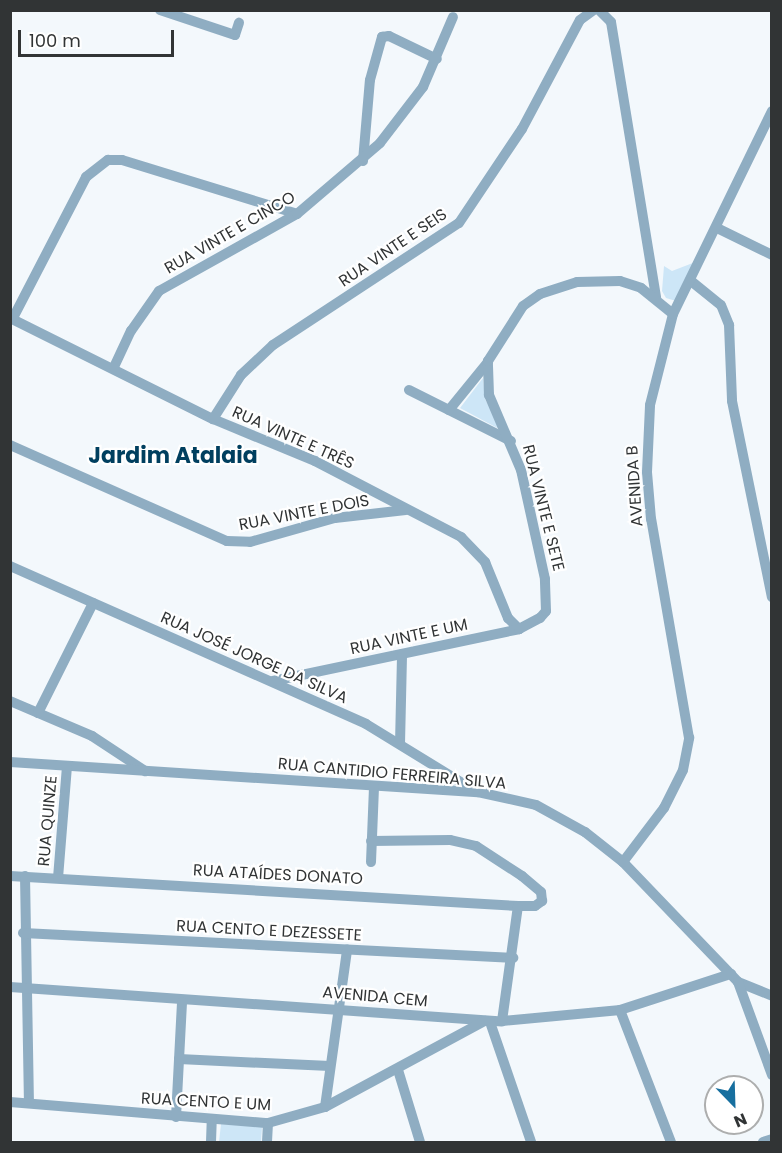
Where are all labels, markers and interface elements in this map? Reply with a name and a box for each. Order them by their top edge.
scale bar [21,18,177,56]
text: 100 m [29,28,81,53]
street label: RUA VINTE E CINCO [161,188,299,278]
street label: RUA VINTE E SEIS [335,205,451,291]
street label: RUA VINTE E TRÊS [229,403,357,473]
district label: Jardim Atalaia [88,443,258,469]
street label: RUA VINTE E SETE [518,443,568,573]
street label: AVENIDA B [623,445,647,527]
street label: RUA VINTE E DOIS [237,491,371,535]
street label: RUA JOSÉ JORGE DA SILVA [158,608,350,708]
street label: RUA VINTE E UM [348,615,470,659]
street label: RUA CANTIDIO FERREIRA SILVA [277,754,507,794]
street label: RUA QUINZE [34,775,62,867]
street label: RUA ATAÍDES DONATO [193,861,363,889]
street label: RUA CENTO E DEZESSETE [176,917,362,945]
street label: AVENIDA CEM [322,983,428,1011]
north arrow [704,1075,764,1135]
street label: RUA CENTO E UM [141,1089,271,1115]
text: N [730,1107,750,1133]

